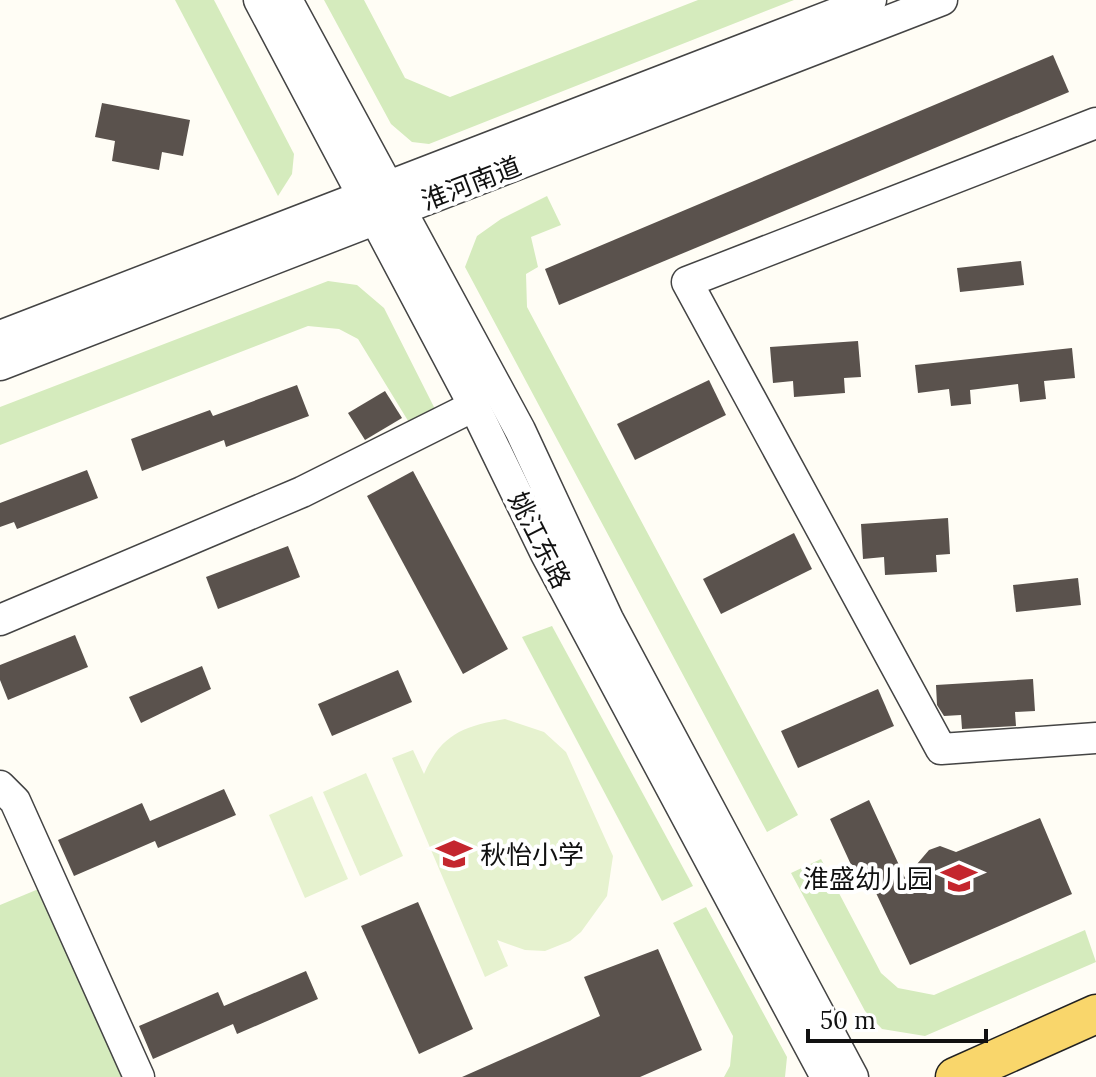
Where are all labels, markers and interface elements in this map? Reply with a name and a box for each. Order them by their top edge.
street label: 淮河南道 [417,149,525,217]
street label: 姚江东路 [502,486,578,594]
school or university icon: 秋怡小学 [435,835,473,873]
place label: 秋怡小学 [480,838,584,871]
school or university icon: 淮盛幼儿园 [940,859,978,897]
place label: 淮盛幼儿园 [803,862,933,895]
scale bar [808,993,986,1043]
text: 50 m [820,1005,876,1036]

